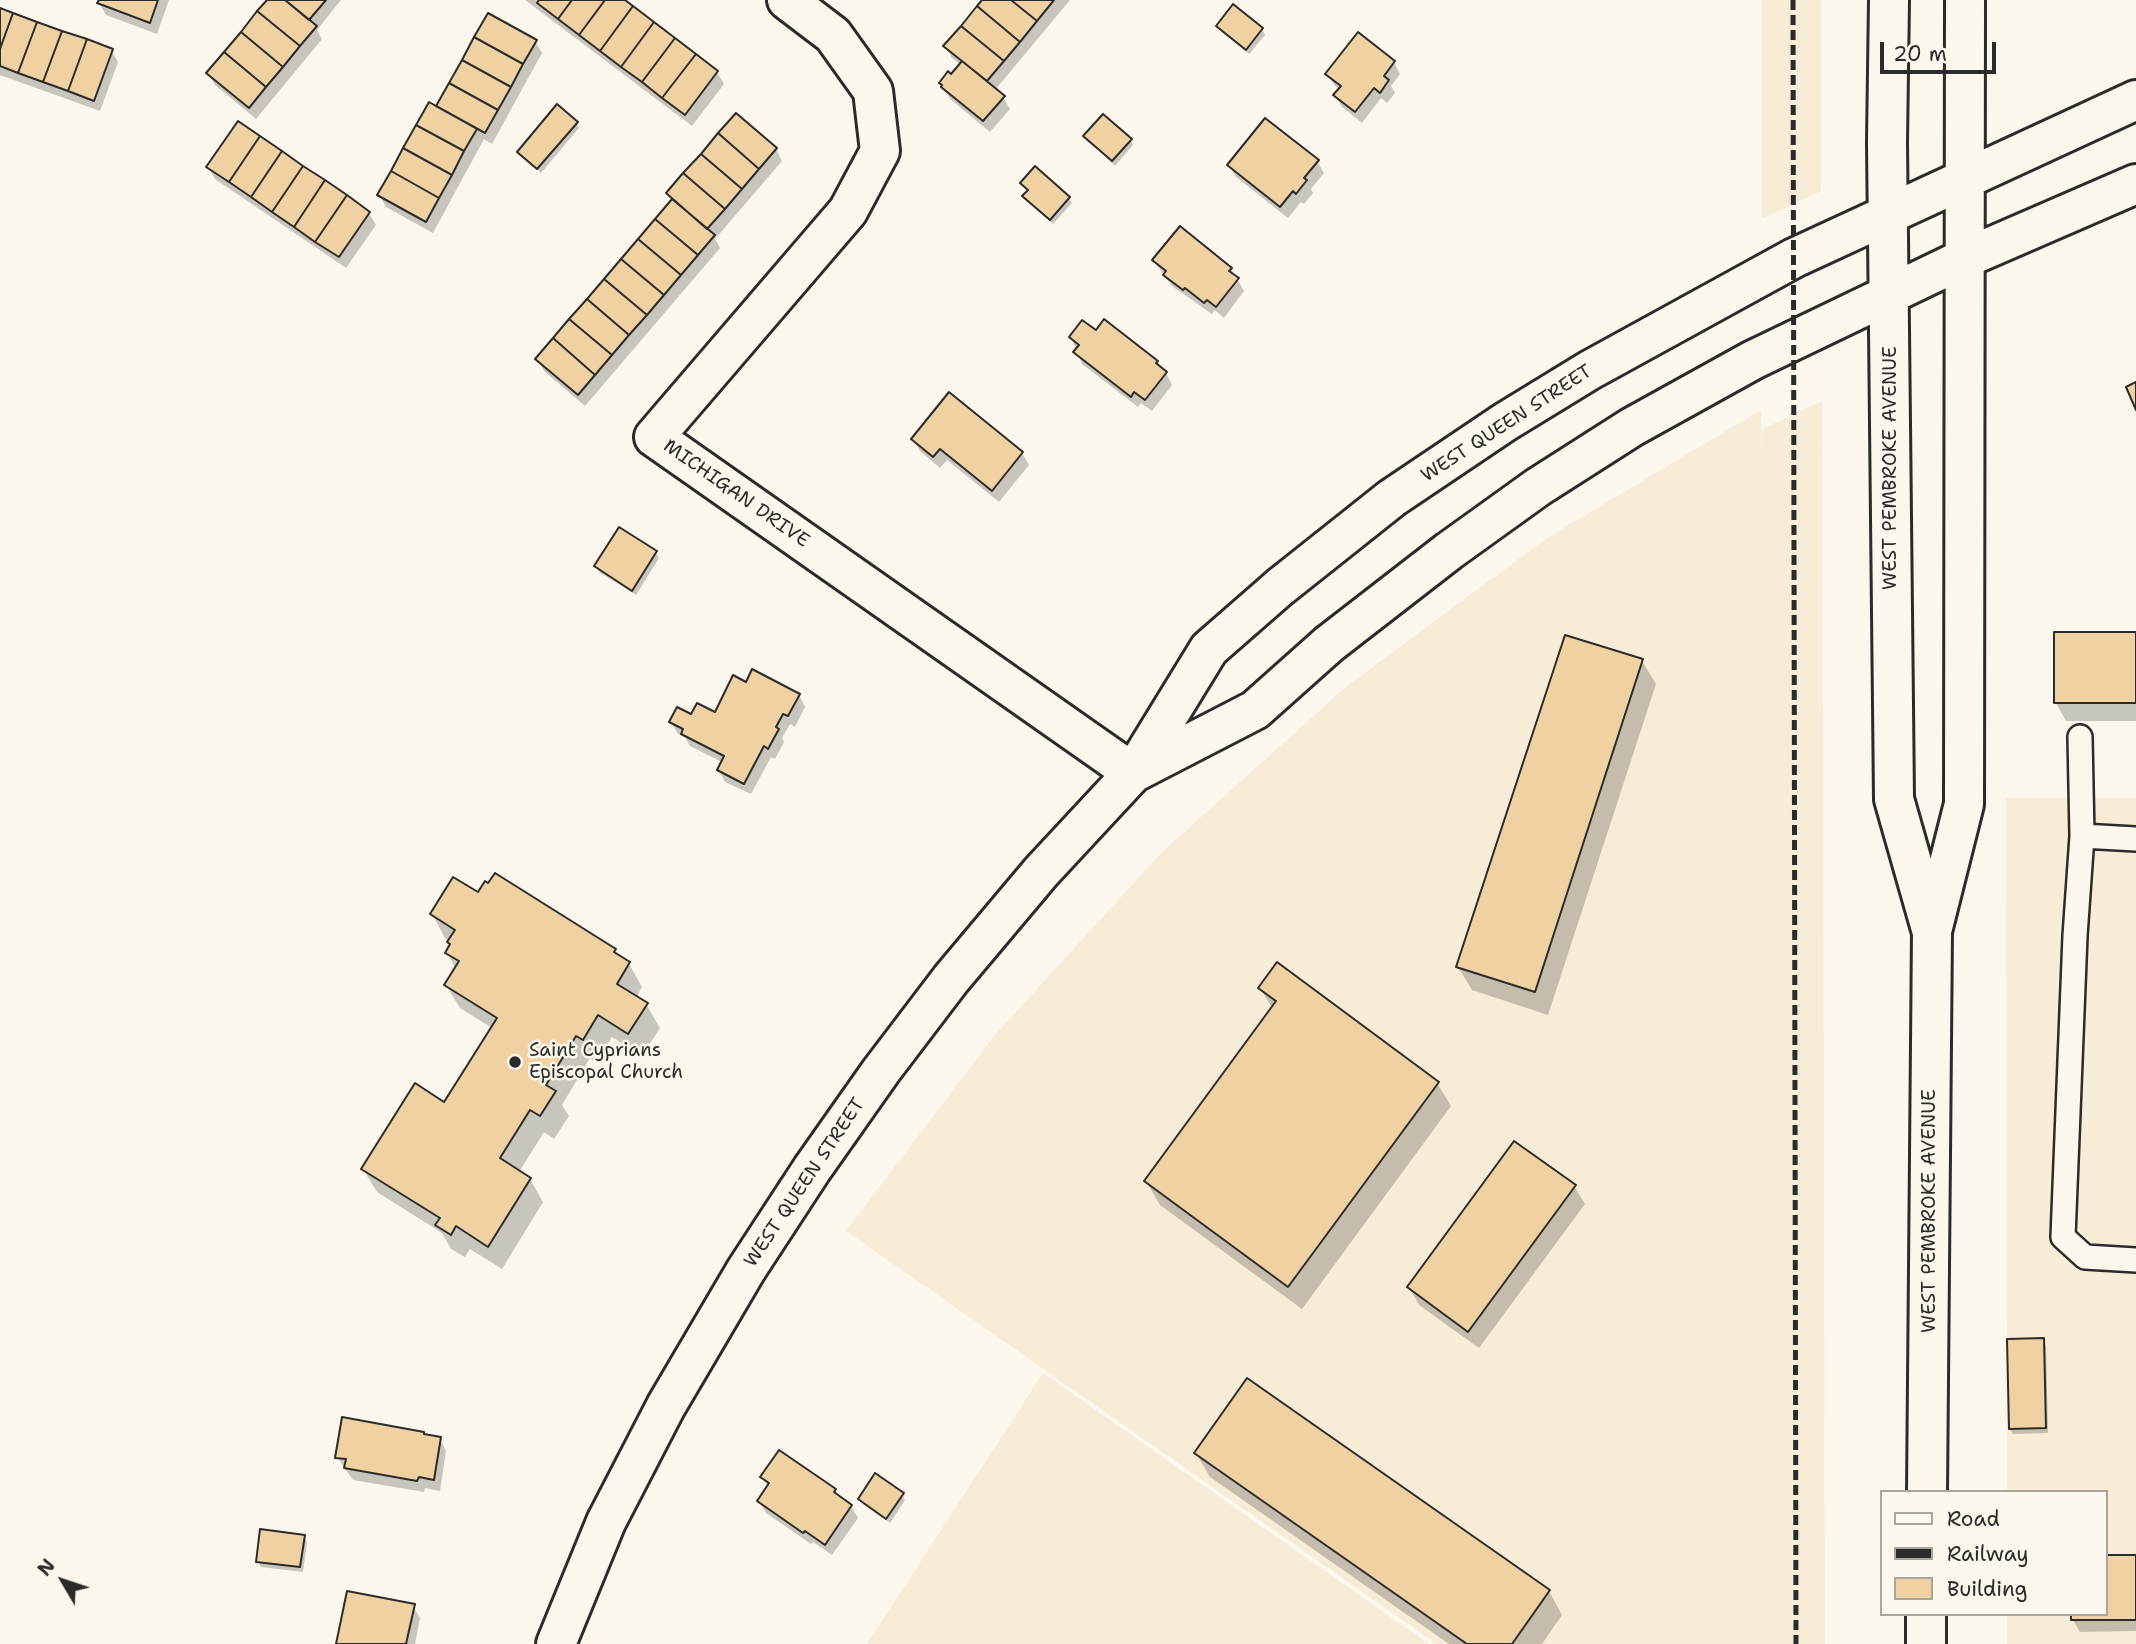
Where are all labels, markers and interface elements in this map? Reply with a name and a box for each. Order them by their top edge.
scale bar [1884,28,2000,72]
text: 20 m [1893,40,1947,68]
street label: WEST PEMBROKE AVENUE [1880,346,1902,590]
street label: WEST QUEEN STREET [1417,360,1597,488]
street label: MICHIGAN DRIVE [659,435,813,553]
place label: Saint Cyprians Episcopal Church [529,1040,683,1084]
marker: Saint Cyprians Episcopal Church [507,1054,523,1070]
street label: WEST PEMBROKE AVENUE [1919,1089,1941,1333]
street label: WEST QUEEN STREET [740,1094,870,1272]
legend [1881,1490,2108,1616]
text: Road [1947,1505,2000,1533]
text: Railway [1947,1540,2029,1568]
north arrow [28,1546,98,1616]
text: N [32,1554,61,1581]
text: Building [1947,1575,2027,1603]

